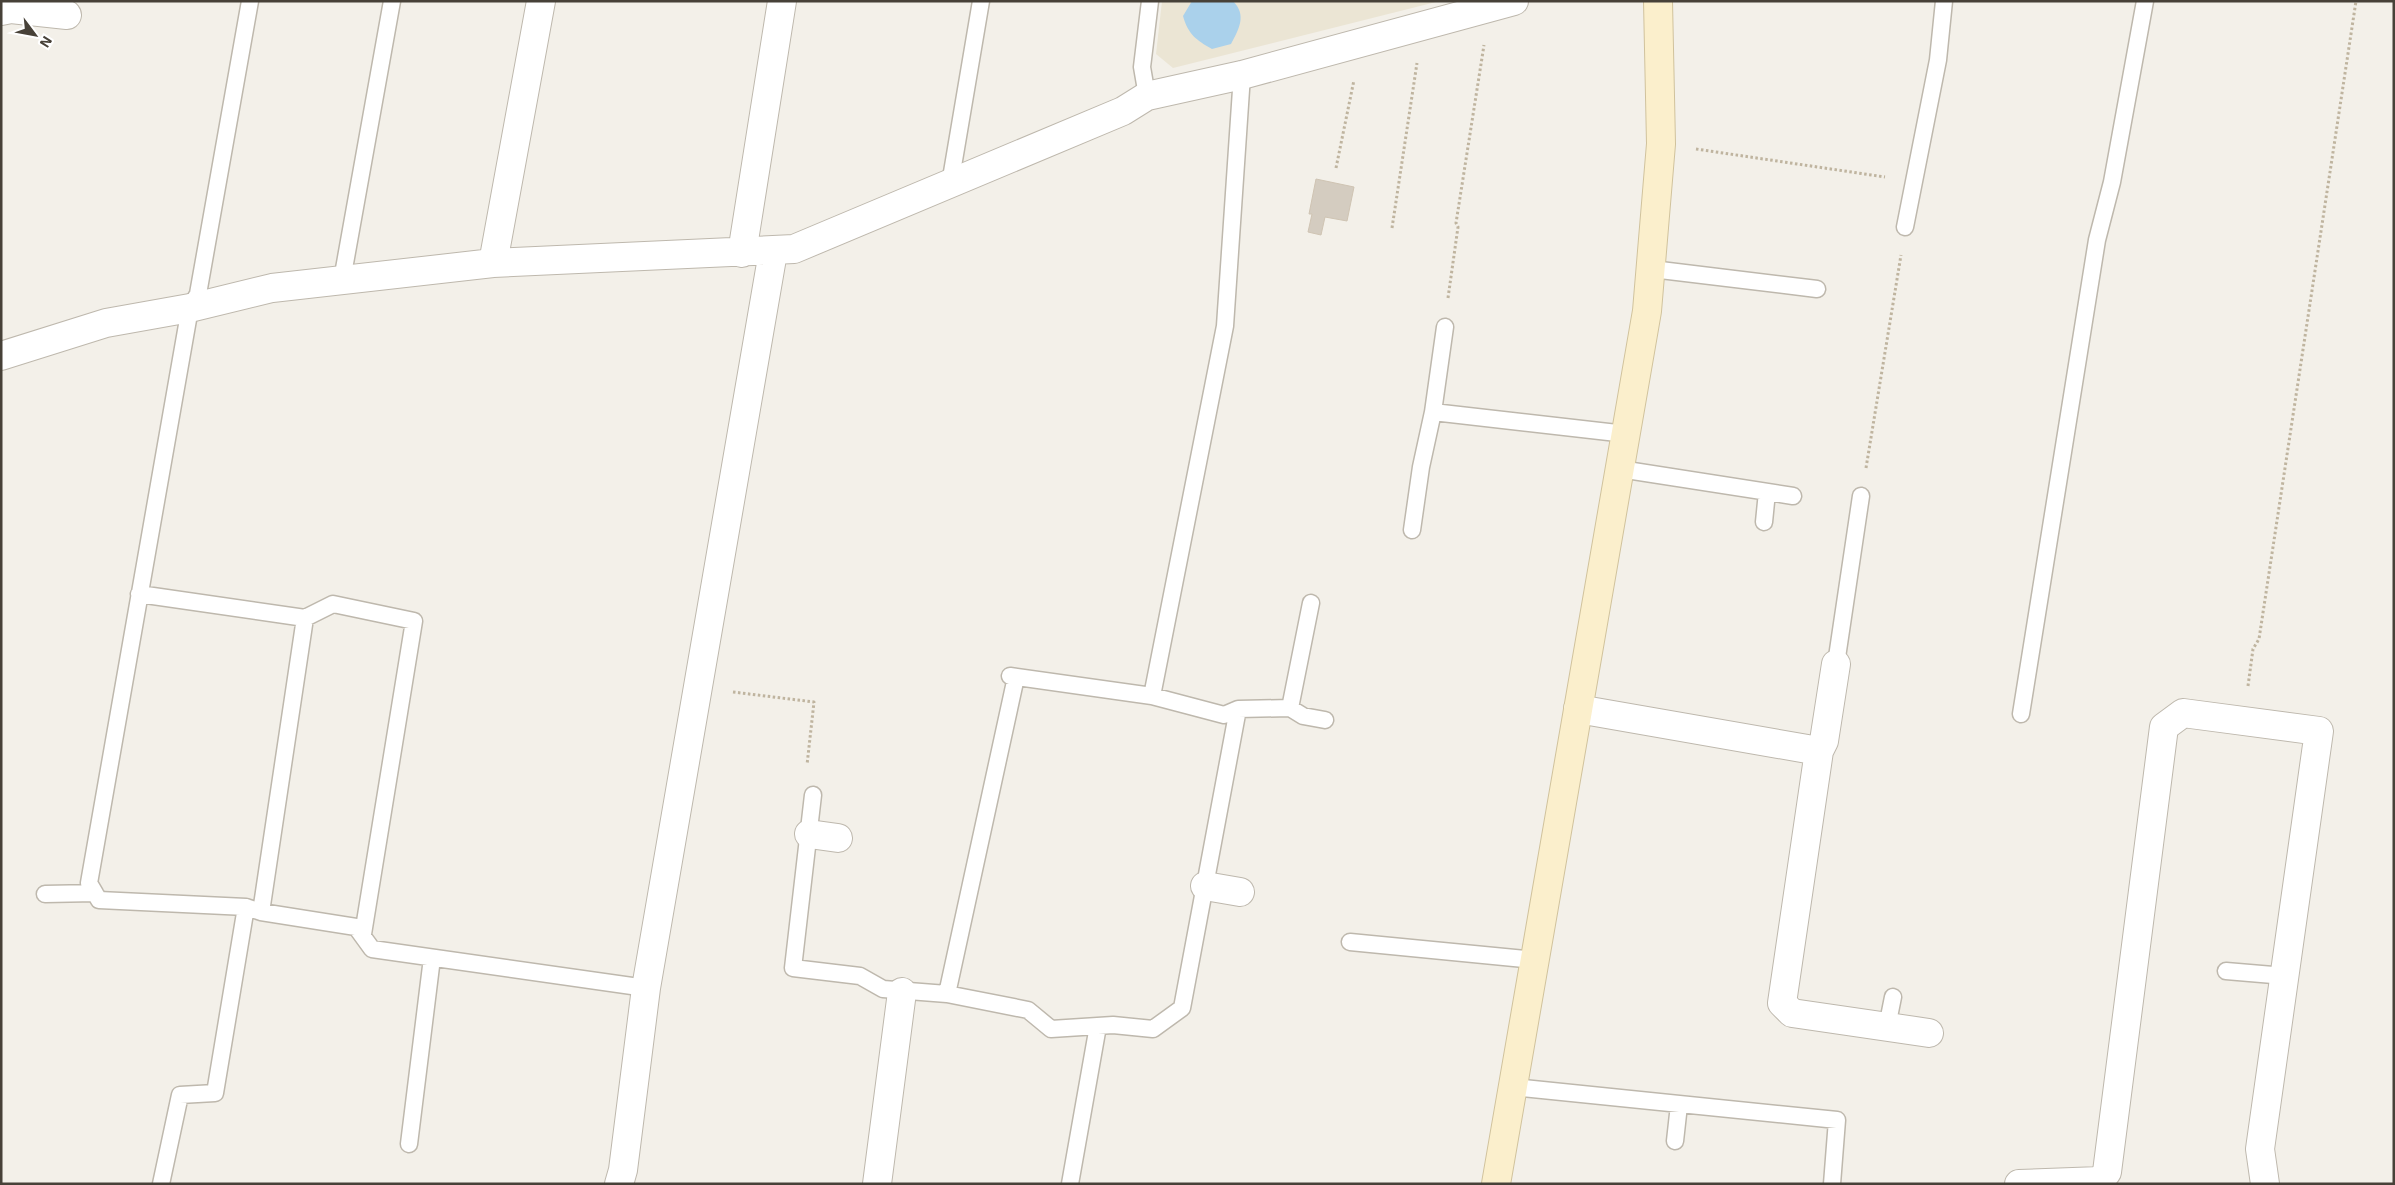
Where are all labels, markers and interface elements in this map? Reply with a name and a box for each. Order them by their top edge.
north arrow [10,10,60,60]
text: N [37,33,56,51]

